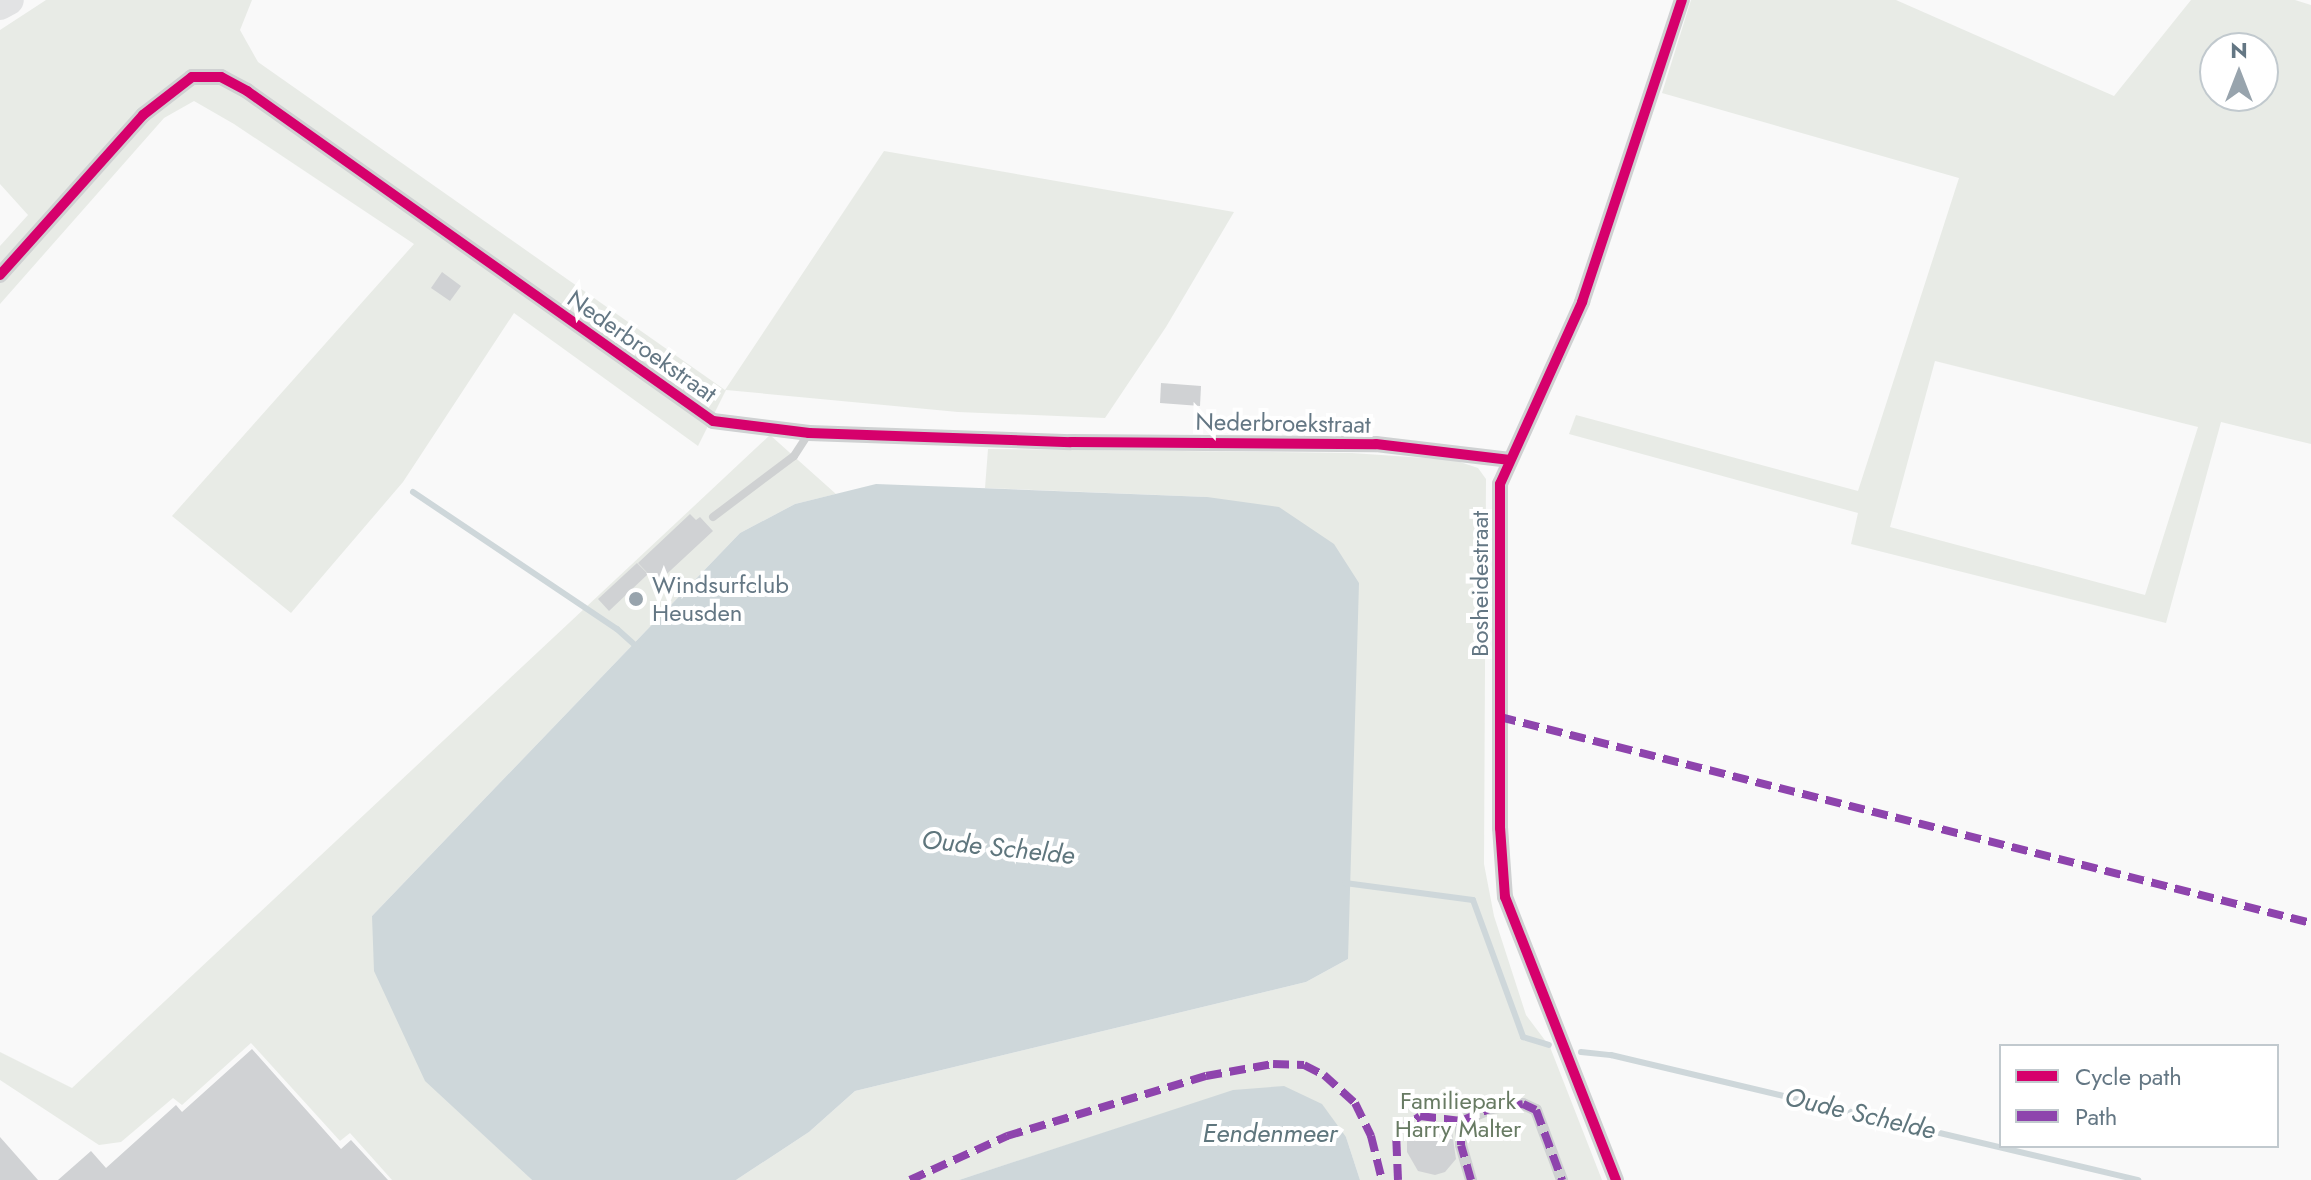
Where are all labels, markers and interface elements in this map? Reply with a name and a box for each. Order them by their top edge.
north arrow [2199,32,2279,112]
text: N [2230,34,2248,66]
street label: Nederbroekstraat [562,284,722,408]
street label: Nederbroekstraat [1195,407,1371,439]
street label: Bosheidestraat [1466,511,1494,657]
place label: Windsurfclub Heusden [652,571,789,627]
marker: Windsurfclub Heusden [627,590,645,608]
water label: Oude Schelde [920,824,1076,872]
legend [1999,1044,2279,1148]
text: Cycle path [2075,1059,2182,1094]
water label: Oude Schelde [1782,1082,1938,1146]
park label: Familiepark Harry Malter [1395,1087,1521,1143]
text: Path [2075,1099,2117,1134]
water label: Eendenmeer [1202,1118,1338,1150]

